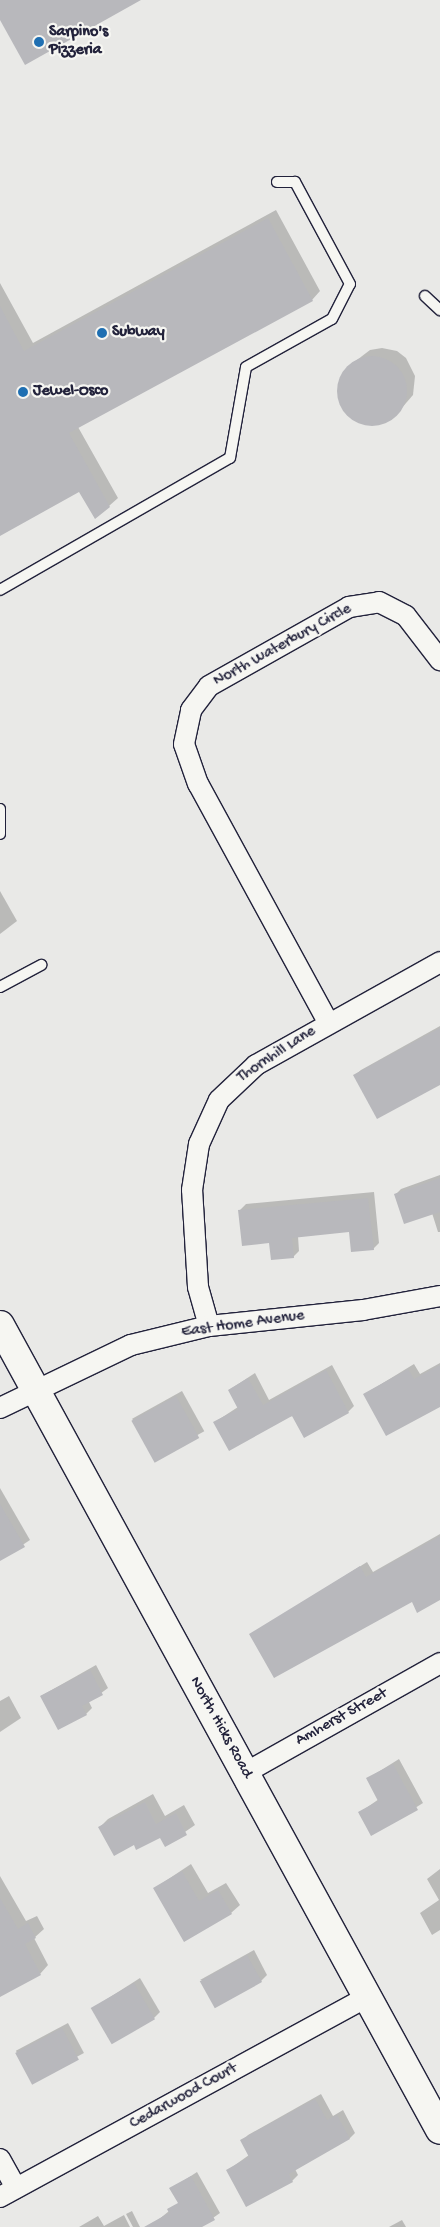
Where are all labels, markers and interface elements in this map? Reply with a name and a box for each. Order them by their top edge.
place label: Sarpino's Pizzeria [49,23,108,61]
marker: Sarpino's Pizzeria [33,36,45,48]
place label: Subway [112,323,165,343]
marker: Subway [96,327,108,339]
place label: Jewel-Osco [33,382,108,402]
marker: Jewel-Osco [17,386,29,398]
street label: North Waterbury Circle [211,600,355,692]
street label: Thornhill Lane [234,1022,320,1088]
street label: East Home Avenue [180,1307,306,1343]
street label: North Hicks Road [184,1674,256,1782]
street label: Amherst Street [293,1685,391,1751]
street label: Cedarwood Court [127,2060,241,2134]

